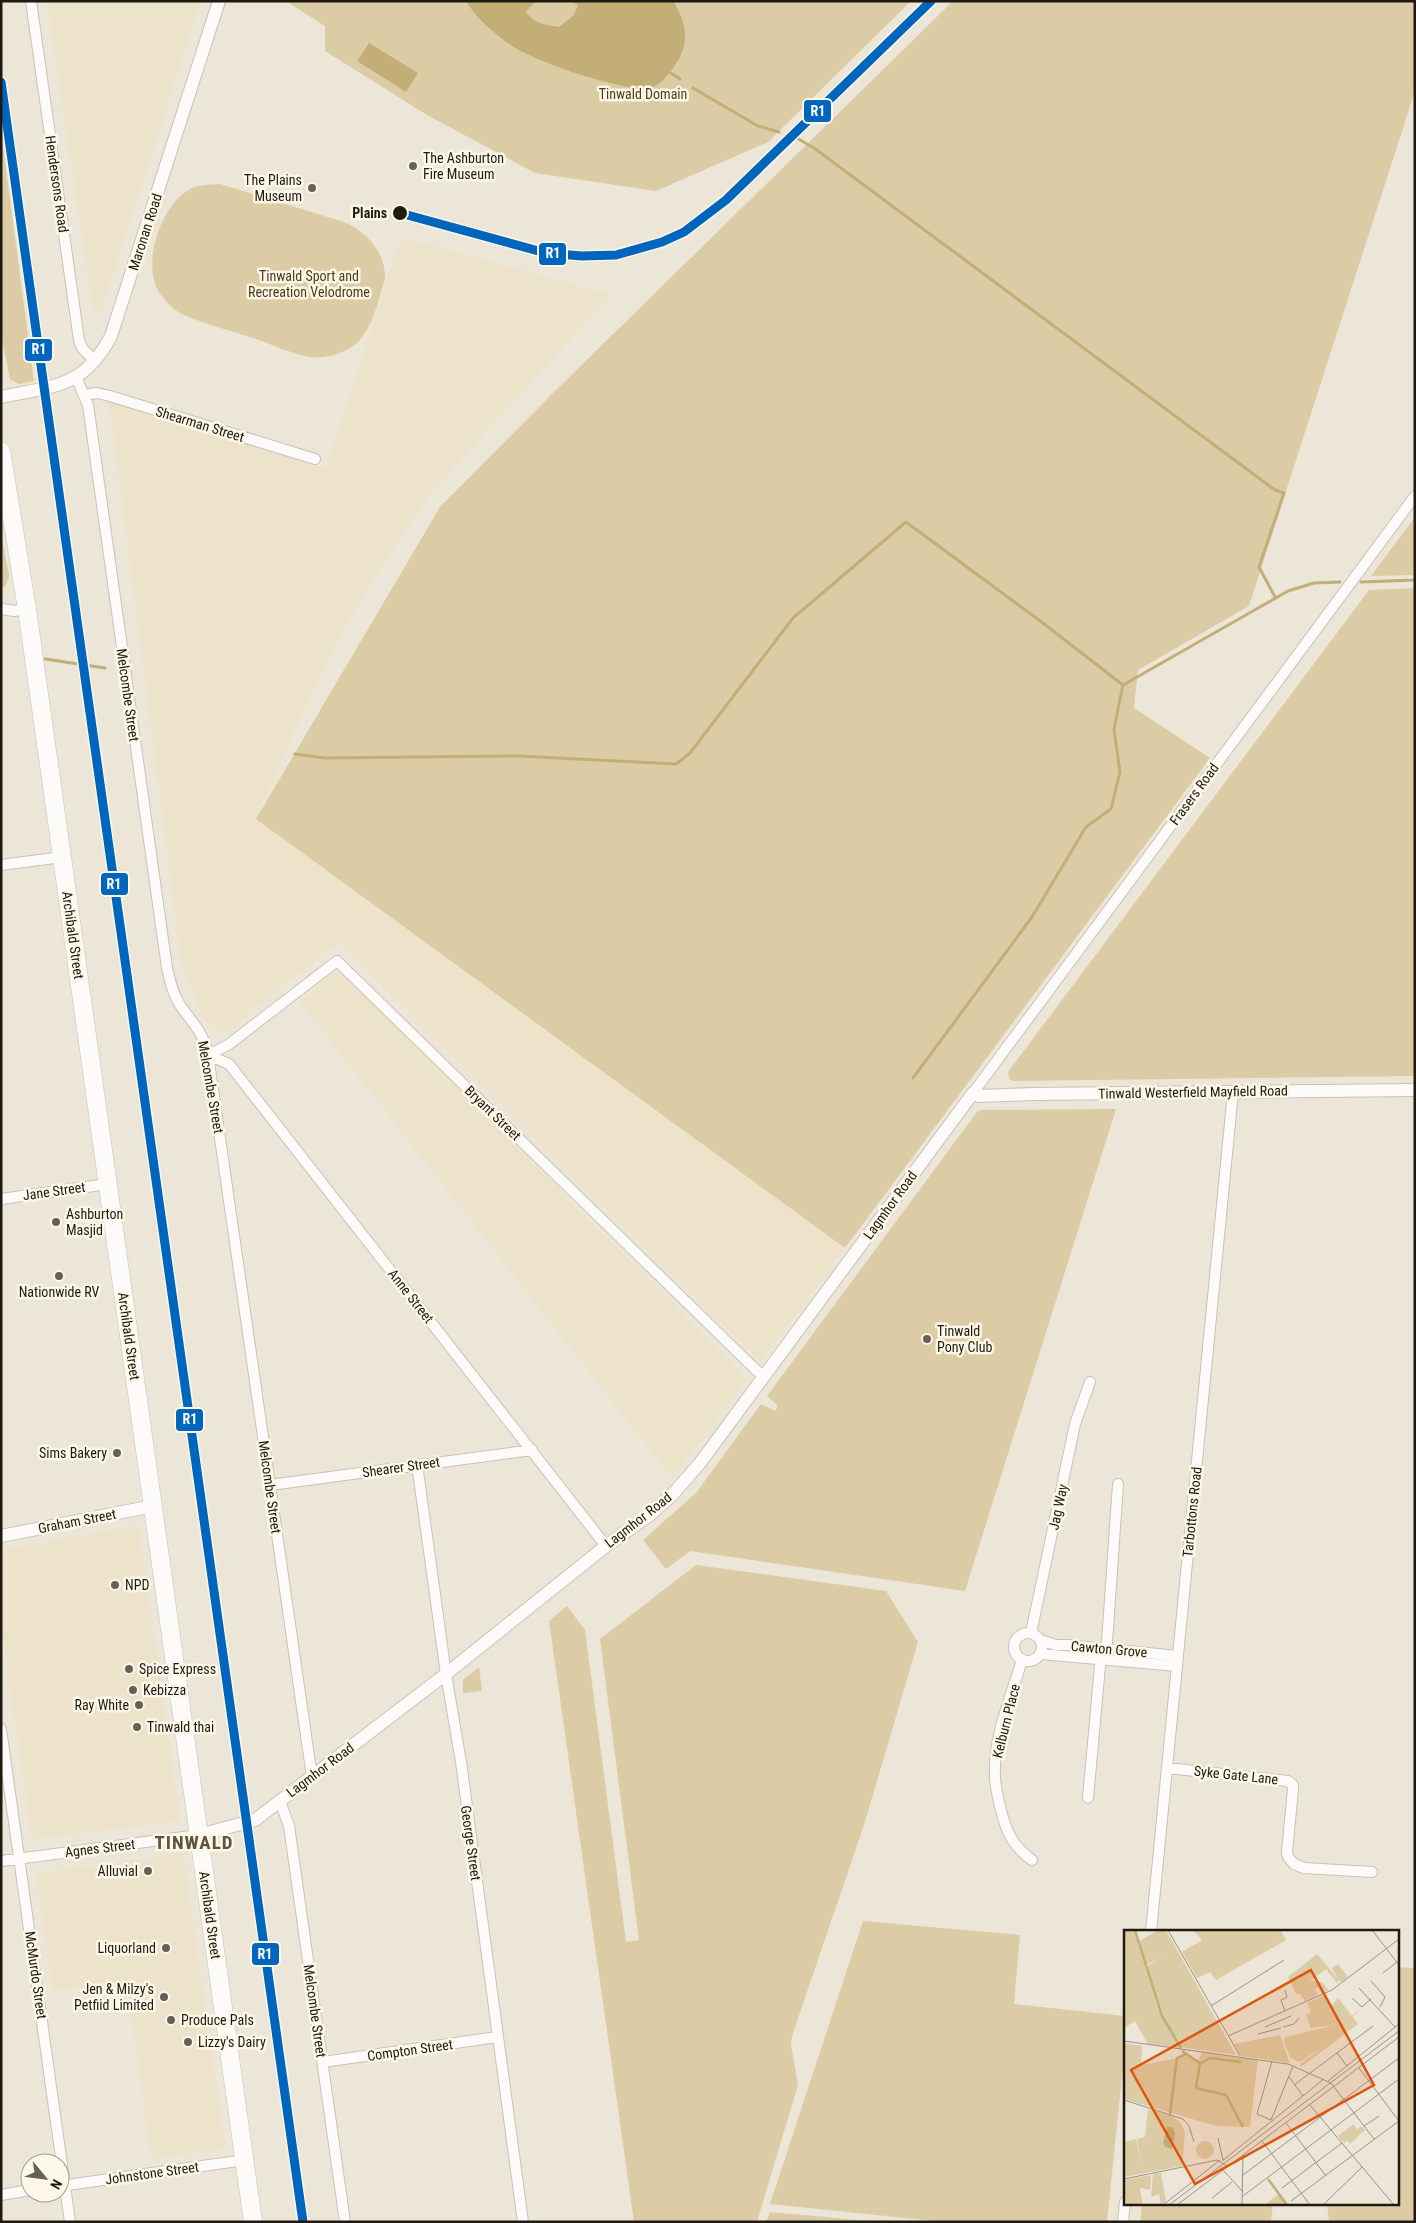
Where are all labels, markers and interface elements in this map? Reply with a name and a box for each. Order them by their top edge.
park label: Tinwald Domain [599,86,687,102]
line badge: R1 [803,99,832,123]
text: R1 [811,103,825,119]
street label: Hendersons Road [42,135,72,233]
place label: The Ashburton Fire Museum [423,150,504,182]
marker: The Ashburton Fire Museum [407,160,419,172]
place label: The Plains Museum [244,172,302,204]
marker: The Plains Museum [306,182,318,194]
street label: Maronan Road [125,191,165,273]
marker: Plains [391,204,409,222]
place label: Plains [352,205,387,221]
line badge: R1 [538,242,567,266]
text: R1 [546,245,560,261]
park label: Tinwald Sport and Recreation Velodrome [248,268,370,300]
line badge: R1 [24,338,53,362]
text: R1 [32,341,46,357]
street label: Shearman Street [154,403,246,445]
street label: Melcombe Street [114,647,142,743]
street label: Frasers Road [1166,760,1222,828]
line badge: R1 [100,872,129,896]
text: R1 [107,876,121,892]
street label: Archibald Street [59,890,87,980]
street label: Melcombe Street [195,1039,227,1135]
street label: Bryant Street [462,1082,524,1144]
street label: Tinwald Westerfield Mayfield Road [1098,1082,1288,1102]
street label: Lagmhor Road [860,1168,920,1242]
street label: Jane Street [22,1179,86,1203]
place label: Ashburton Masjid [66,1206,123,1238]
marker: Ashburton Masjid [50,1216,62,1228]
street label: Anne Street [385,1266,437,1326]
marker: Nationwide RV [53,1270,65,1282]
place label: Nationwide RV [19,1284,100,1300]
street label: Archibald Street [115,1291,143,1381]
place label: Tinwald Pony Club [937,1323,992,1355]
marker: Tinwald Pony Club [921,1333,933,1345]
line badge: R1 [175,1408,204,1432]
text: R1 [183,1411,197,1427]
street label: Melcombe Street [256,1439,284,1535]
place label: Sims Bakery [39,1445,107,1461]
marker: Sims Bakery [111,1447,123,1459]
street label: Shearer Street [361,1454,441,1480]
street label: Tarbottons Road [1179,1466,1205,1558]
street label: Jag Way [1045,1482,1071,1531]
street label: Lagmhor Road [601,1489,675,1551]
street label: Graham Street [37,1506,117,1536]
place label: NPD [125,1577,149,1593]
marker: NPD [109,1579,121,1591]
street label: Cawton Grove [1070,1638,1148,1660]
place label: Spice Express [139,1661,216,1677]
marker: Spice Express [123,1663,135,1675]
place label: Kebizza [143,1682,186,1698]
street label: Kelburn Place [989,1682,1023,1760]
marker: Kebizza [127,1684,139,1696]
place label: Ray White [75,1697,129,1713]
marker: Ray White [133,1699,145,1711]
place label: Tinwald thai [147,1719,214,1735]
marker: Tinwald thai [131,1721,143,1733]
street label: Lagmhor Road [283,1739,357,1801]
street label: Syke Gate Lane [1193,1763,1279,1787]
street label: George Street [458,1805,484,1881]
district label: TINWALD [154,1831,234,1854]
street label: Agnes Street [64,1836,136,1860]
place label: Alluvial [98,1863,138,1879]
marker: Alluvial [142,1865,154,1877]
street label: Archibald Street [196,1870,224,1960]
street label: McMurdo Street [22,1930,50,2020]
inset map [1124,1930,1398,2206]
place label: Liquorland [97,1940,156,1956]
marker: Liquorland [160,1942,172,1954]
line badge: R1 [251,1942,280,1966]
text: R1 [258,1946,272,1962]
street label: Melcombe Street [301,1963,329,2059]
place label: Jen & Milzy's Petfiid Limited [74,1981,154,2013]
marker: Jen & Milzy's Petfiid Limited [158,1991,170,2003]
place label: Produce Pals [181,2012,254,2028]
marker: Produce Pals [165,2014,177,2026]
place label: Lizzy's Dairy [198,2034,266,2050]
marker: Lizzy's Dairy [182,2036,194,2048]
street label: Compton Street [366,2036,454,2064]
north arrow [20,2153,70,2203]
street label: Johnstone Street [104,2159,200,2187]
text: N [47,2177,65,2192]

